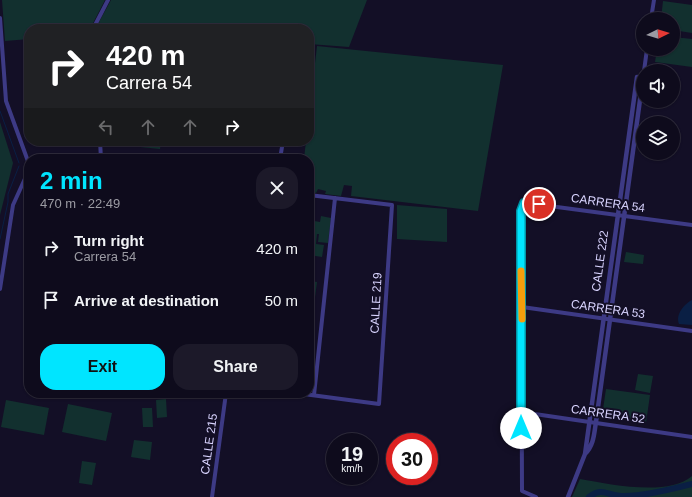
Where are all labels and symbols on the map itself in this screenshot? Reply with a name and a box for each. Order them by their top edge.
north arrow [636,12,680,56]
pin [522,187,556,221]
street label: CARRERA 54 [570,191,646,215]
street label: CALLE 222 [589,229,611,292]
street label: CALLE 219 [367,272,385,334]
street label: CARRERA 53 [570,297,646,321]
street label: CARRERA 52 [570,402,646,426]
position arrow [500,407,542,449]
street label: CALLE 215 [198,412,220,475]
speed limit sign: 30 [386,433,438,485]

